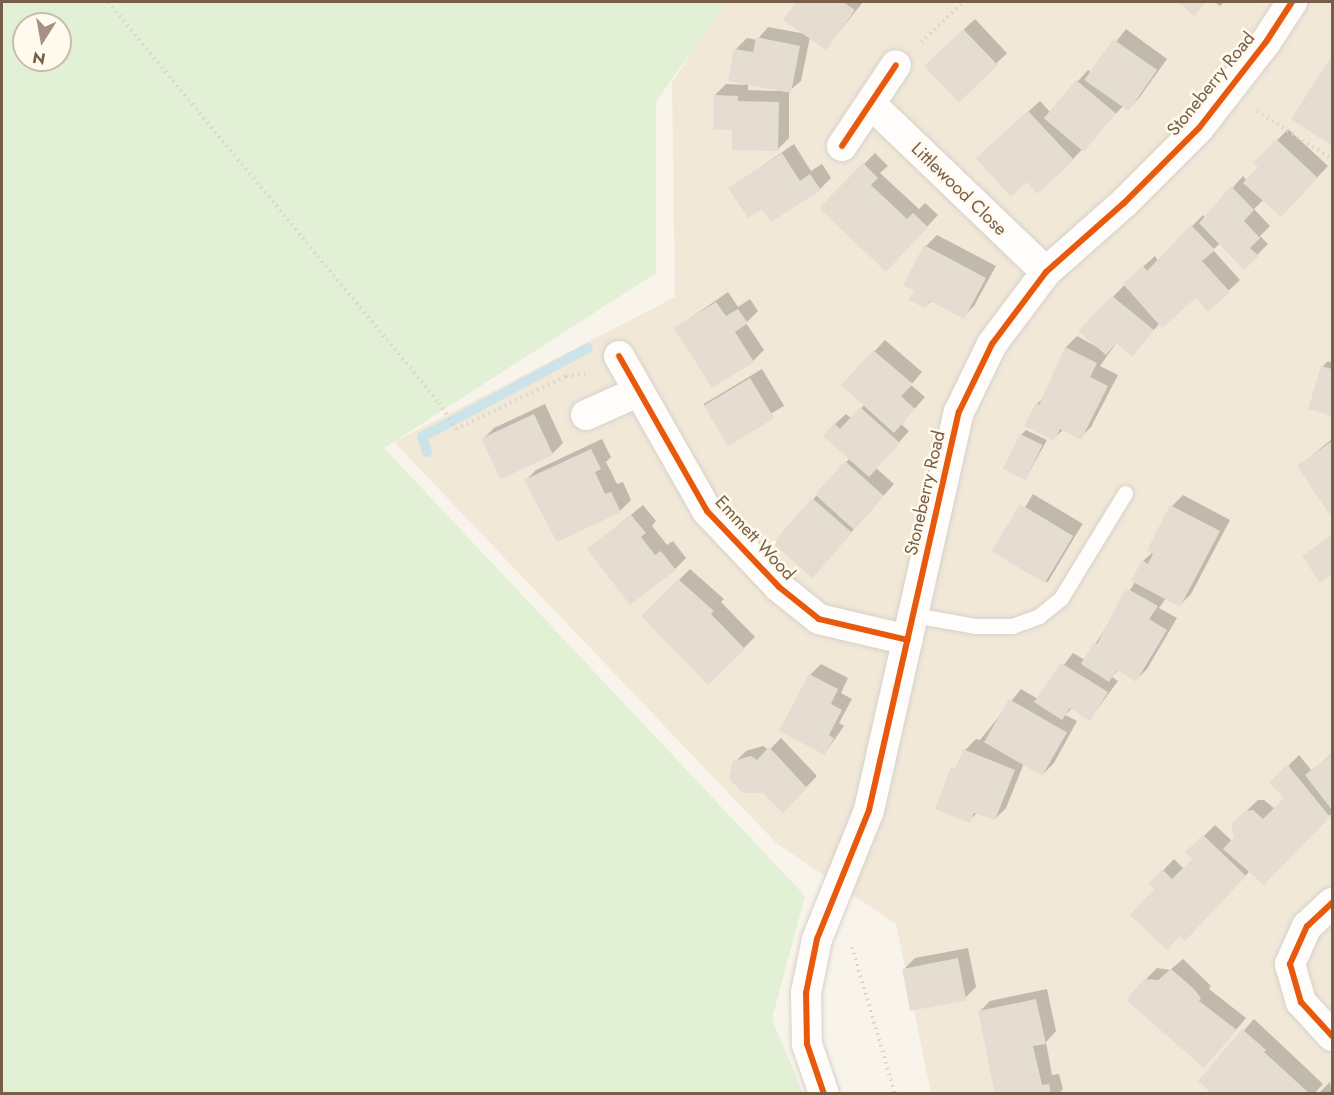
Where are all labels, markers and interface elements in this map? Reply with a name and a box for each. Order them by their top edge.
north arrow [12,12,72,72]
street label: Stoneberry Road [1163,28,1259,140]
text: N [30,46,47,71]
street label: Littlewood Close [907,138,1011,240]
street label: Stoneberry Road [900,429,950,557]
street label: Emmett Wood [710,491,800,585]

